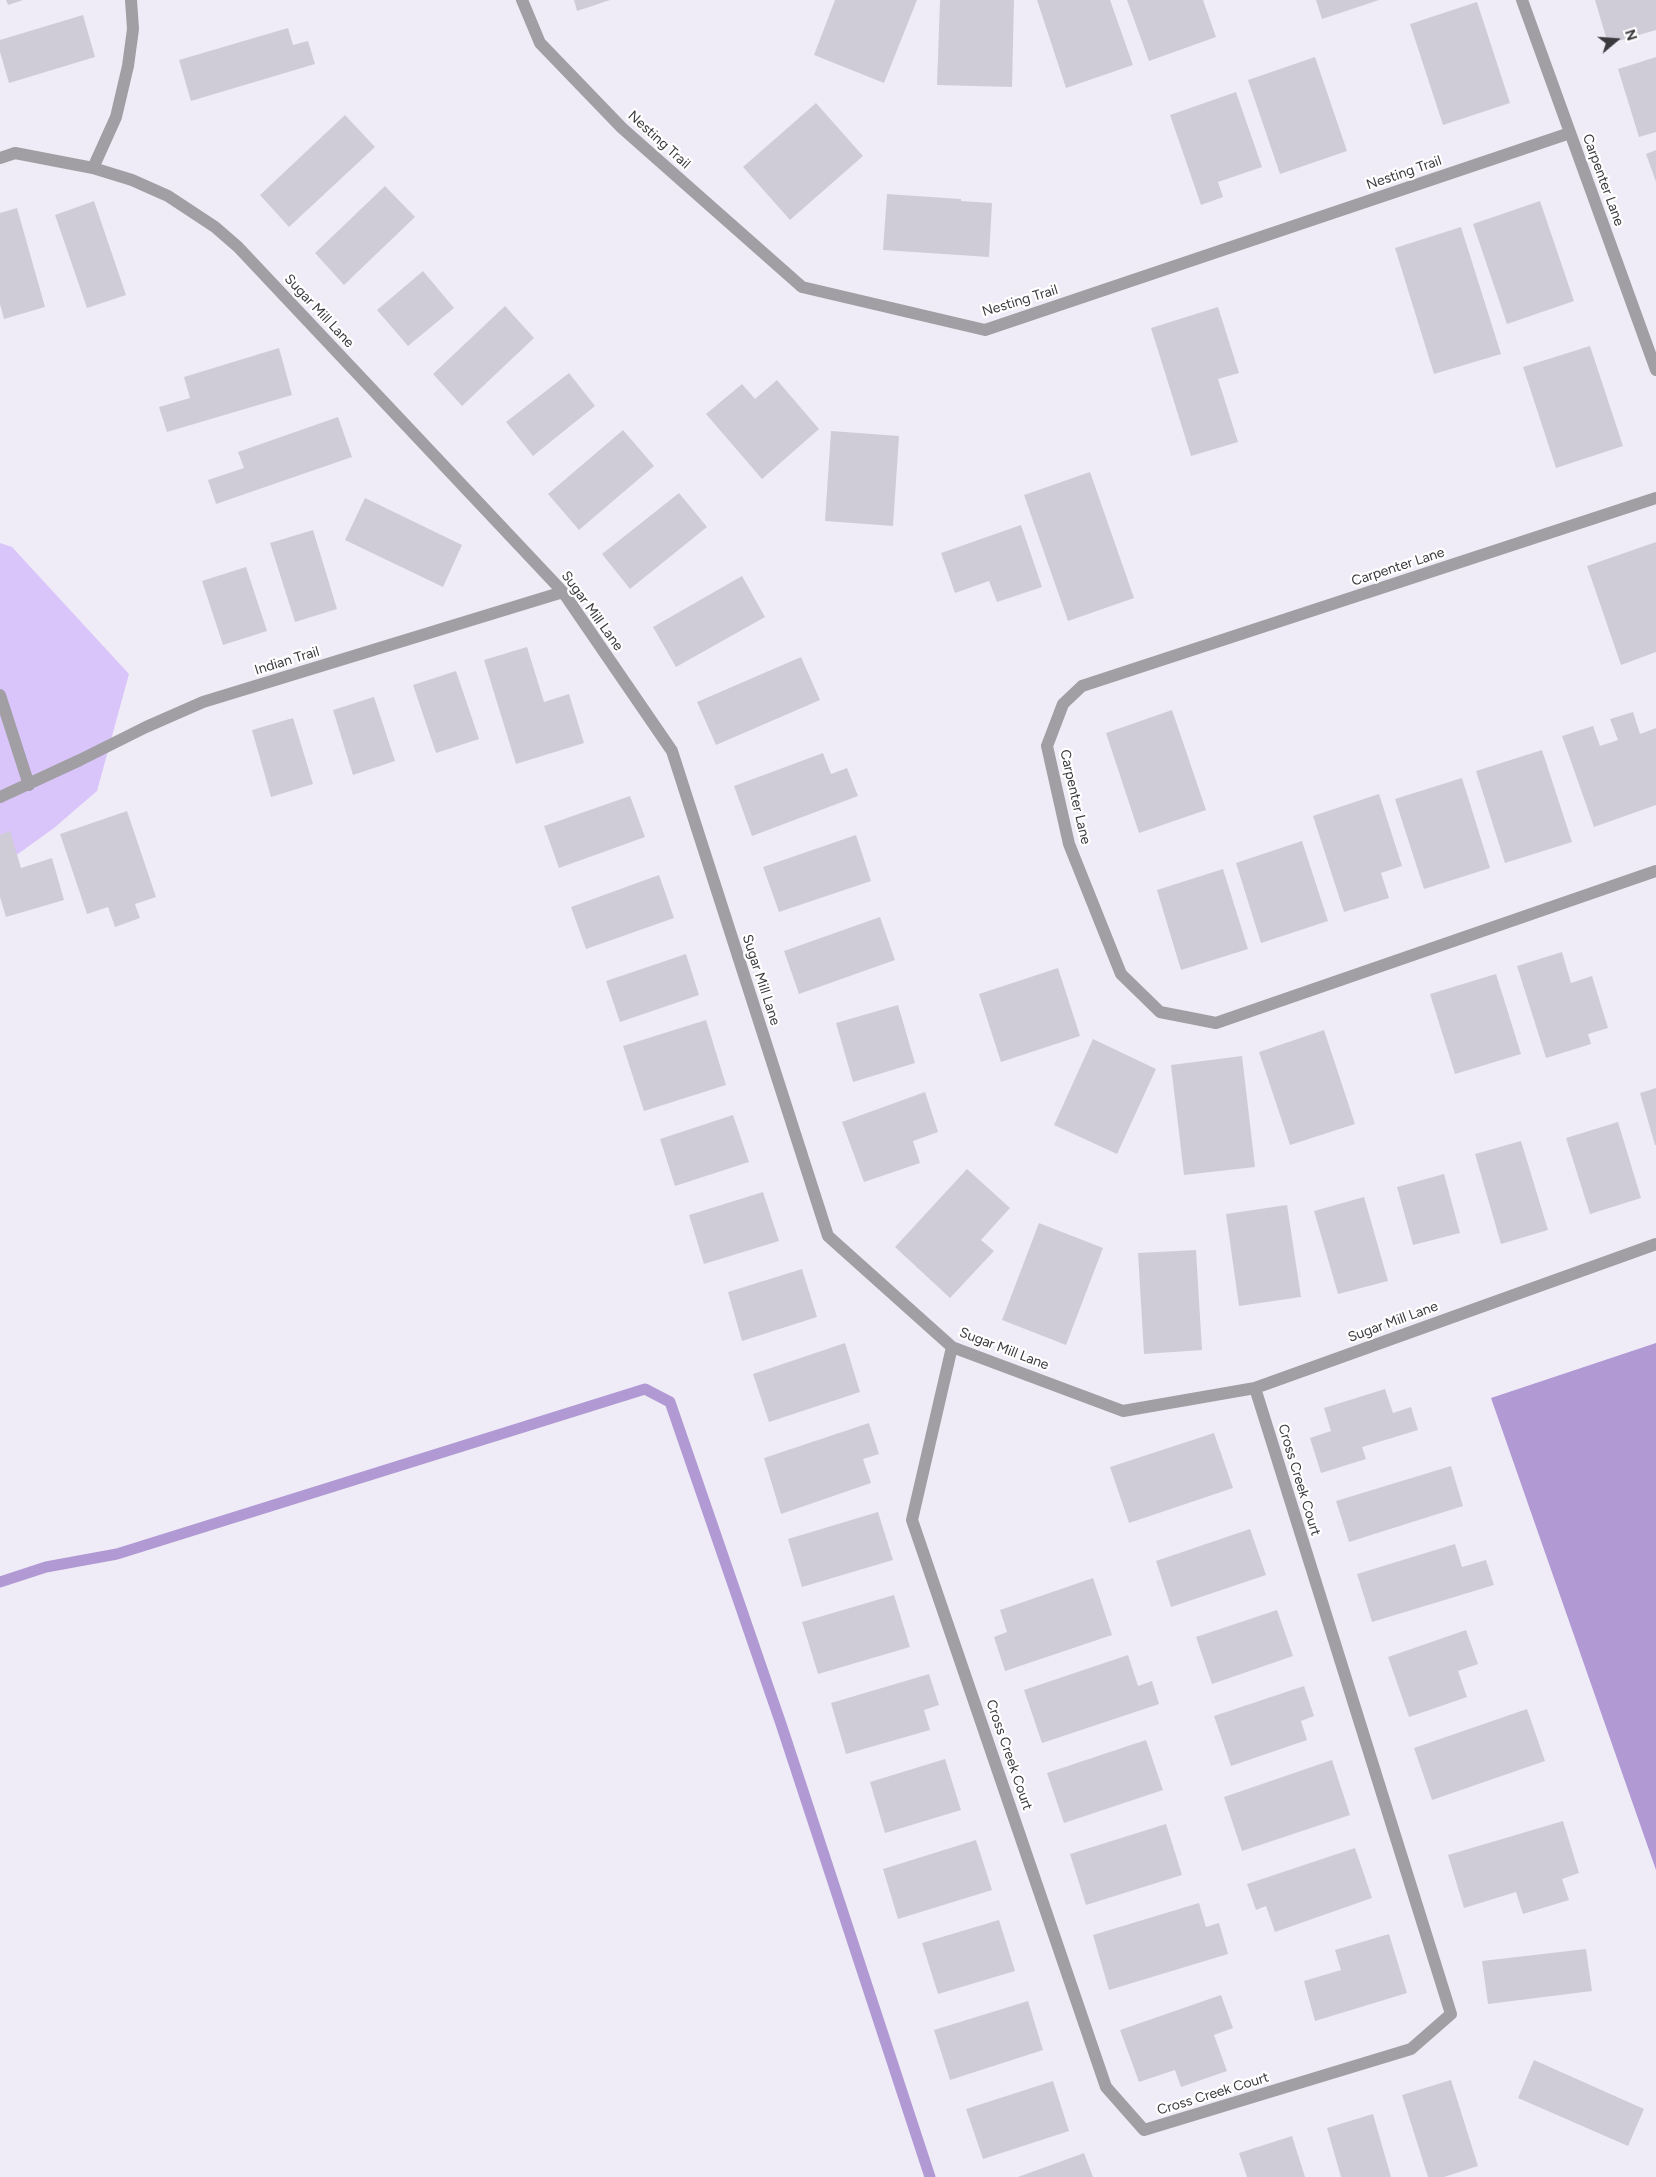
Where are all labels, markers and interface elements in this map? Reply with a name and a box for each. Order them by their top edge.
north arrow [1591,15,1641,65]
text: N [1621,27,1640,43]
street label: Nesting Trail [624,108,694,172]
street label: Carpenter Lane [1579,132,1627,228]
street label: Nesting Trail [1364,152,1444,194]
street label: Sugar Mill Lane [281,271,357,351]
street label: Nesting Trail [980,282,1060,320]
street label: Carpenter Lane [1349,544,1447,590]
street label: Sugar Mill Lane [557,568,627,654]
street label: Indian Trail [253,643,321,679]
street label: Carpenter Lane [1056,748,1094,846]
street label: Sugar Mill Lane [738,932,784,1028]
street label: Sugar Mill Lane [1346,1298,1440,1346]
street label: Sugar Mill Lane [957,1324,1051,1374]
street label: Cross Creek Court [1274,1422,1324,1538]
street label: Cross Creek Court [982,1697,1036,1813]
street label: Cross Creek Court [1155,2069,1271,2119]

